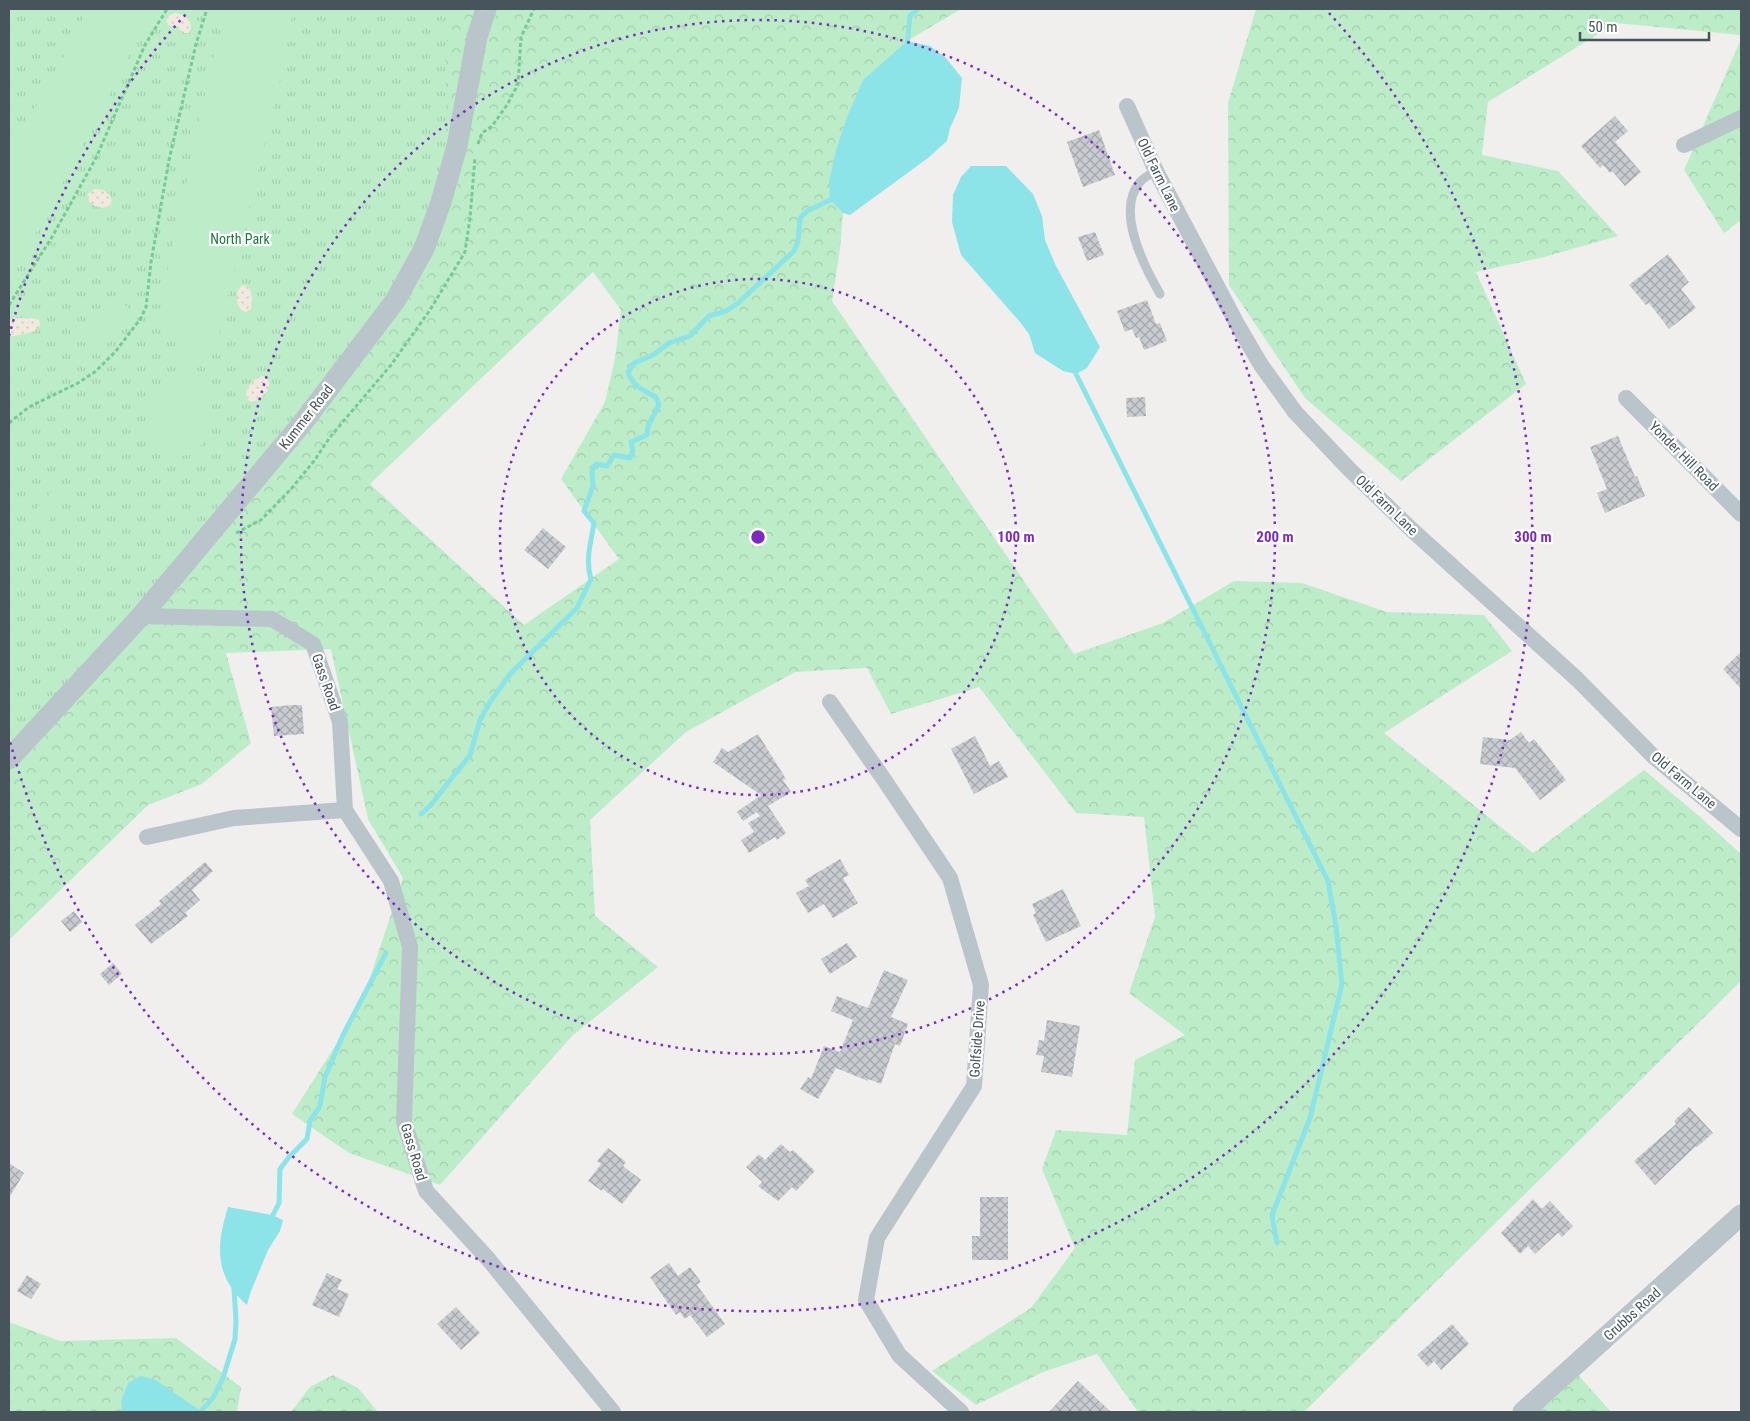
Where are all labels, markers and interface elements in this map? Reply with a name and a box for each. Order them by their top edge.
scale bar [1580,10,1709,42]
text: 50 m [1588,18,1618,36]
street label: Old Farm Lane [1134,136,1184,215]
park label: North Park [210,231,270,247]
street label: Kummer Road [276,382,336,452]
street label: Yonder Hill Road [1646,418,1722,494]
street label: Old Farm Lane [1353,472,1422,539]
centre of rings [749,528,767,546]
text: 100 m [997,528,1035,546]
text: 200 m [1256,528,1294,546]
text: 300 m [1514,528,1552,546]
street label: Gass Road [309,651,343,713]
street label: Old Farm Lane [1648,748,1720,812]
street label: Golfside Drive [966,1000,988,1078]
street label: Gass Road [398,1121,430,1183]
street label: Grubbs Road [1600,1284,1664,1344]

